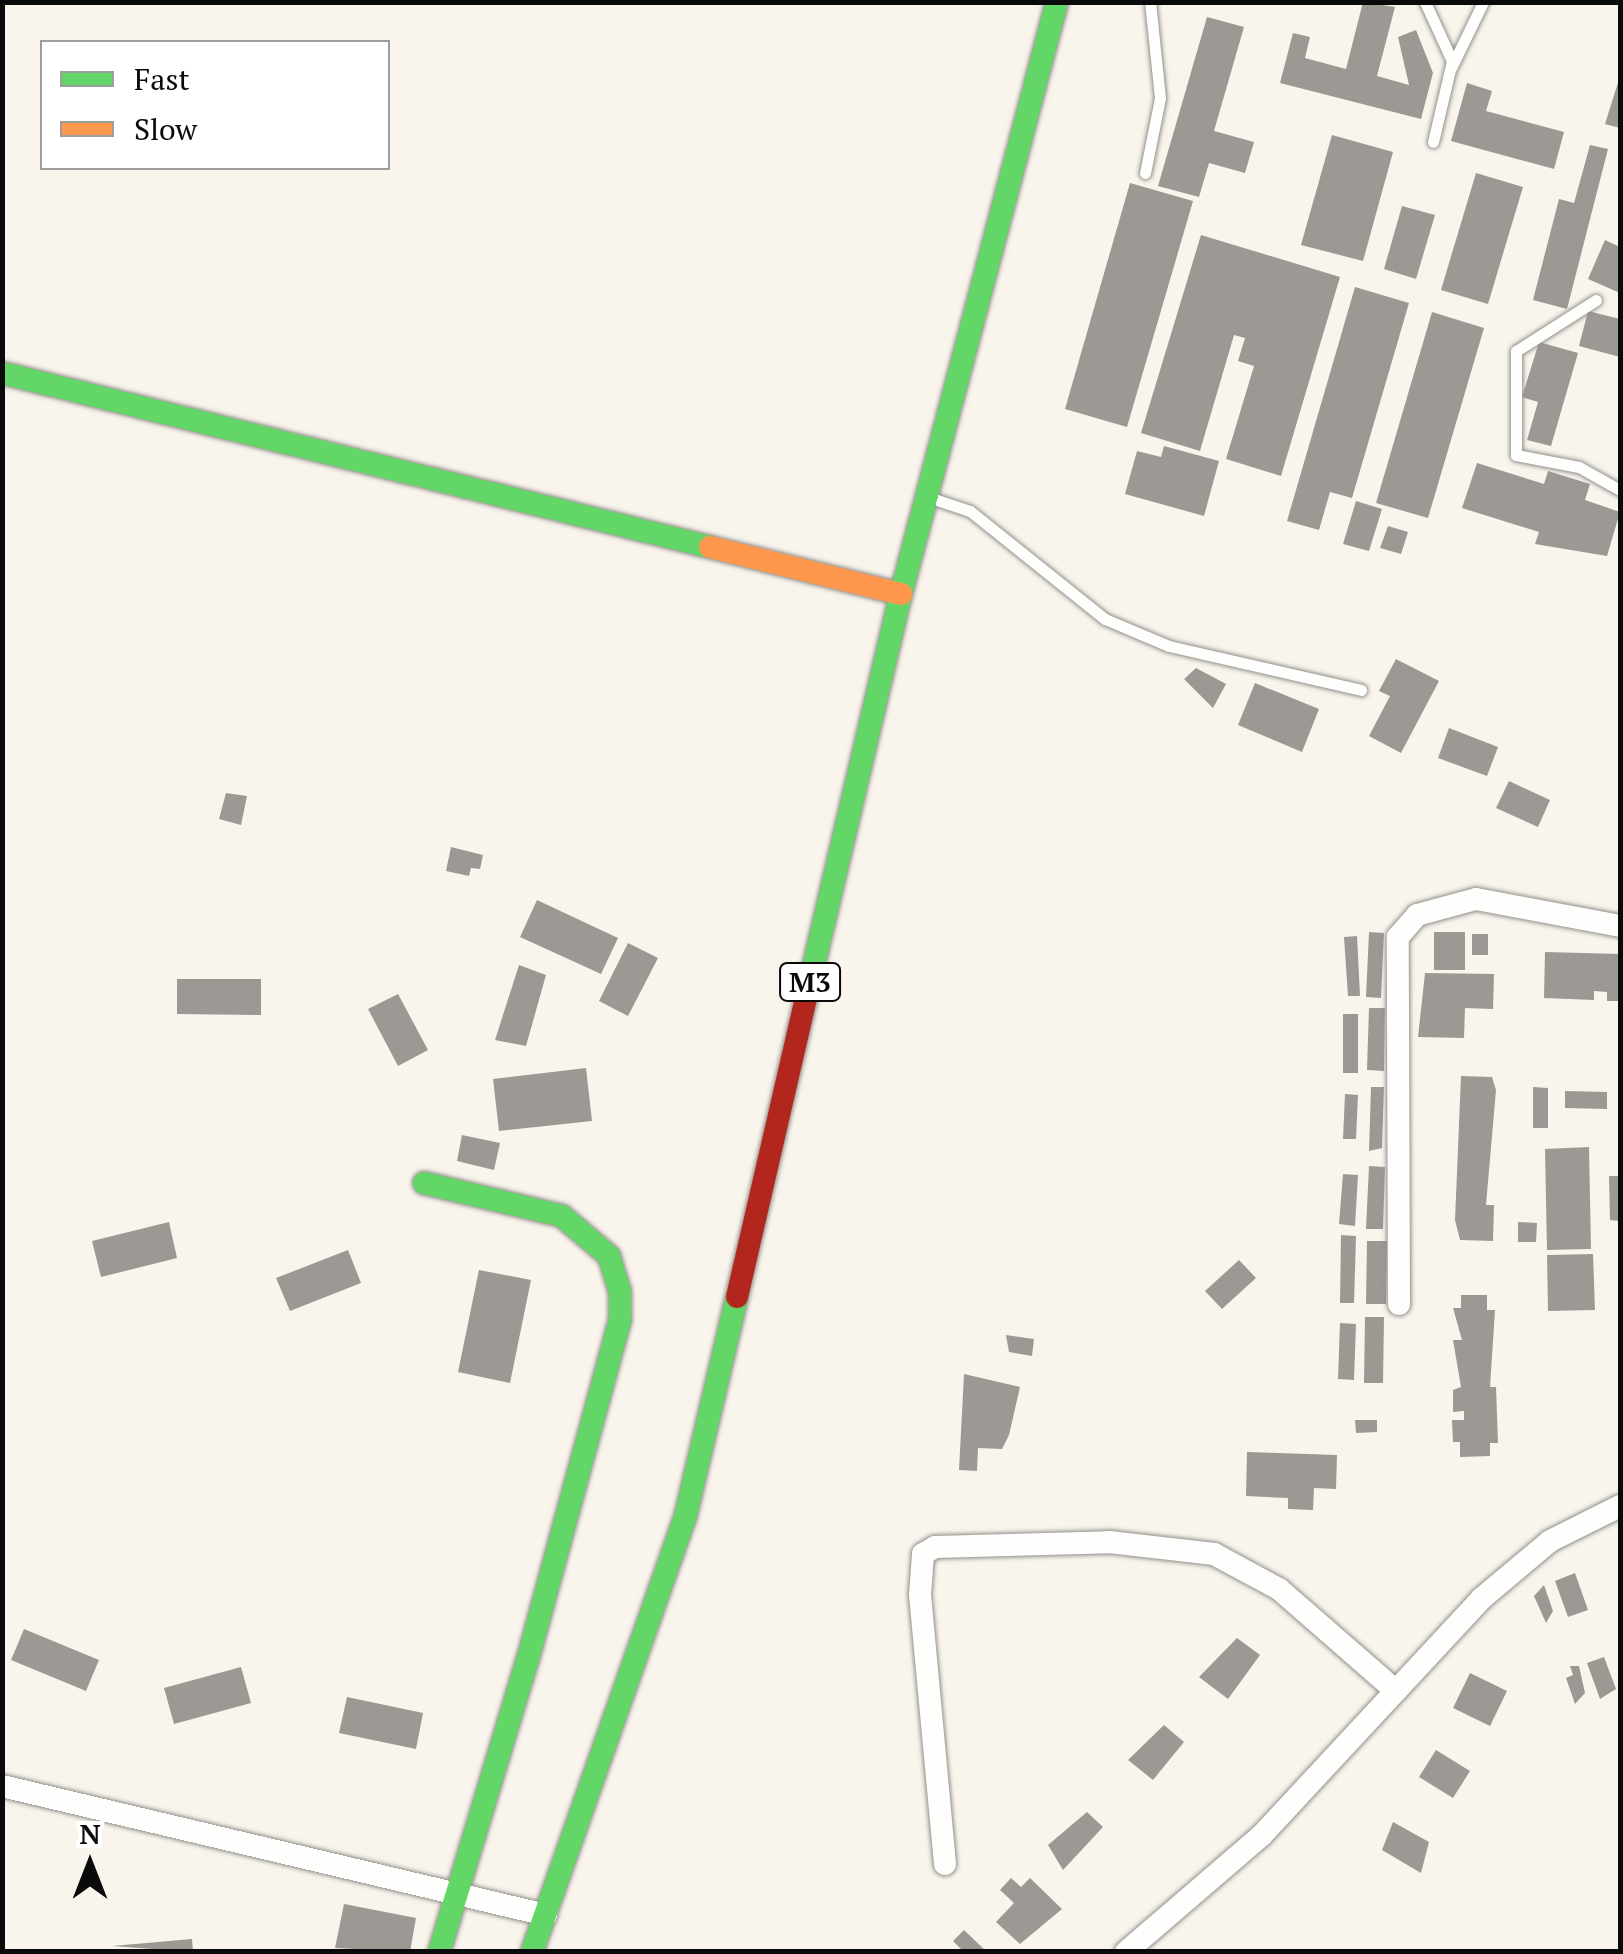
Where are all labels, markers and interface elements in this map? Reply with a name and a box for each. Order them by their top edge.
legend [40,40,390,170]
text: Fast [134,59,190,99]
text: Slow [134,109,197,149]
road number: M3 [778,959,842,1005]
north arrow [40,1814,140,1914]
text: N [79,1815,101,1852]

